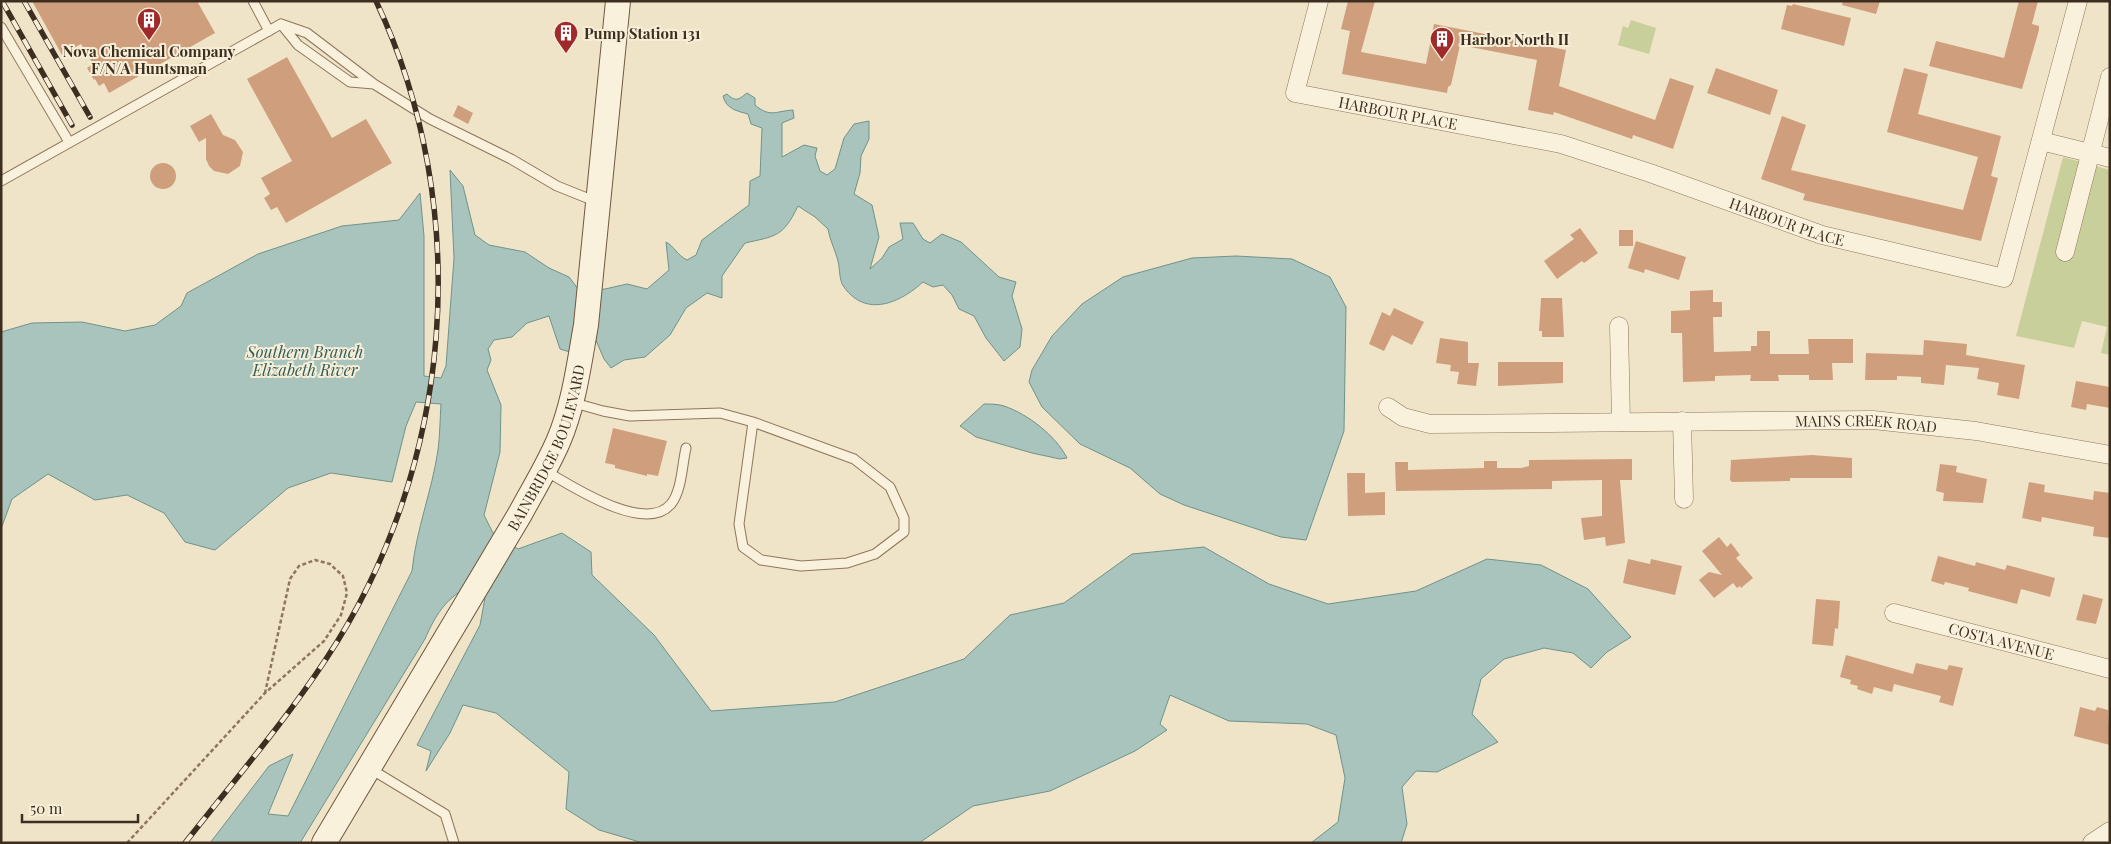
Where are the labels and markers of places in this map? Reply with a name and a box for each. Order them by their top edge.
building icon: Nova Chemical Company F/N/A Huntsman [136,7,162,41]
building icon: Pump Station 131 [553,20,579,54]
place label: Pump Station 131 [584,23,701,43]
building icon: Harbor North II [1429,26,1455,60]
place label: Harbor North II [1460,29,1569,49]
place label: Nova Chemical Company F/N/A Huntsman [63,41,235,78]

